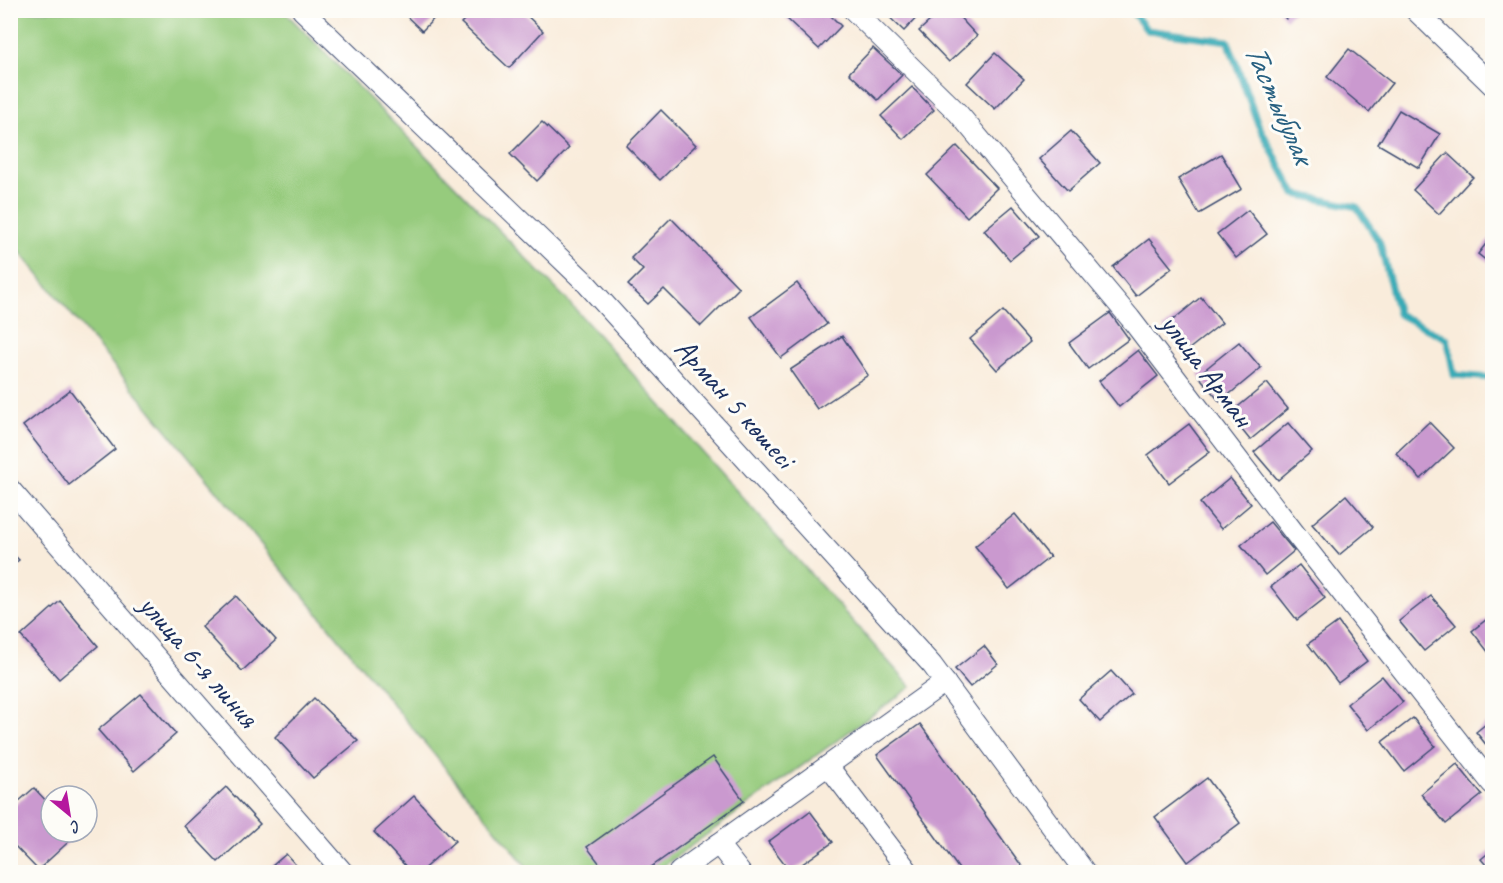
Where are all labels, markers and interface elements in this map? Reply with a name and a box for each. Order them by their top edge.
water label: Тастыбулак [1235,37,1326,175]
street label: улица Арман [1151,304,1263,436]
street label: Арман 5 көшесі [666,330,806,479]
street label: улица 6-я линия [130,585,268,736]
north arrow [39,784,99,844]
text: С [66,815,84,838]

